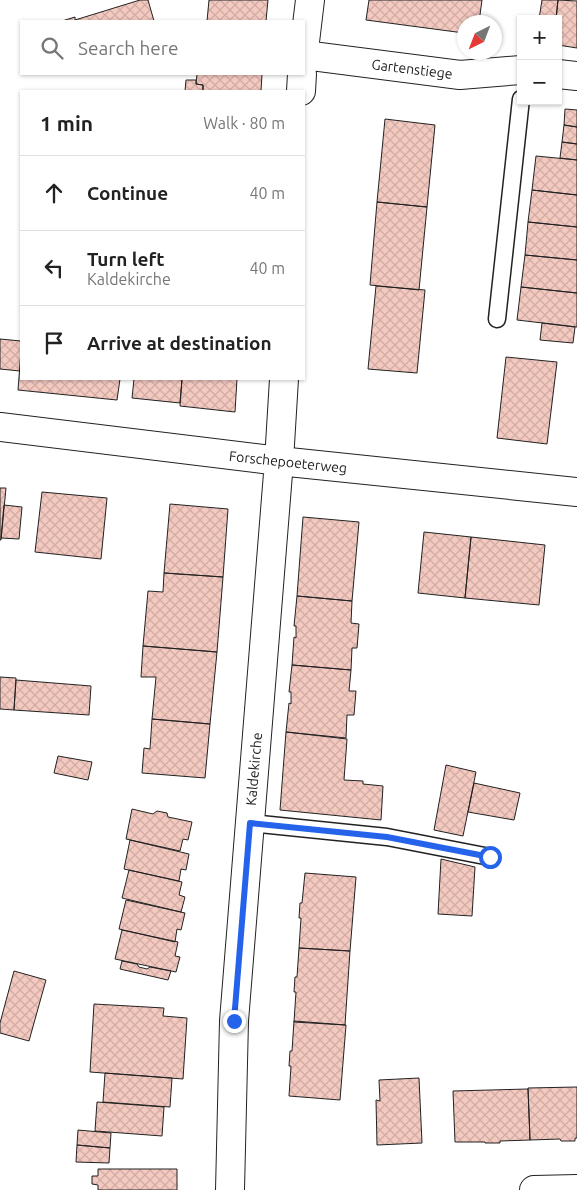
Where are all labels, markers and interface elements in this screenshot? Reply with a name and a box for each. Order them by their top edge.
north arrow [457,15,502,60]
map controls [517,15,562,105]
button: + [517,15,562,60]
search box [20,20,305,75]
icon: search [38,34,66,62]
text: Search here [78,37,178,59]
street label: Gartenstiege [371,56,453,82]
button: − [517,60,562,105]
text: 1 min [40,111,93,135]
text: Walk · 80 m [203,114,285,132]
icon: ahead [40,179,68,207]
text: Continue [87,182,168,204]
text: 40 m [249,184,285,202]
text: Turn left [87,248,165,270]
icon: left [40,254,68,282]
text: 40 m [249,259,285,277]
text: Kaldekirche [87,270,171,288]
icon: arrive [40,329,68,357]
text: Arrive at destination [87,332,272,354]
street label: Forschepoeterweg [228,448,348,476]
street label: Kaldekirche [243,732,265,806]
route start [479,846,502,869]
route end [223,1010,246,1033]

